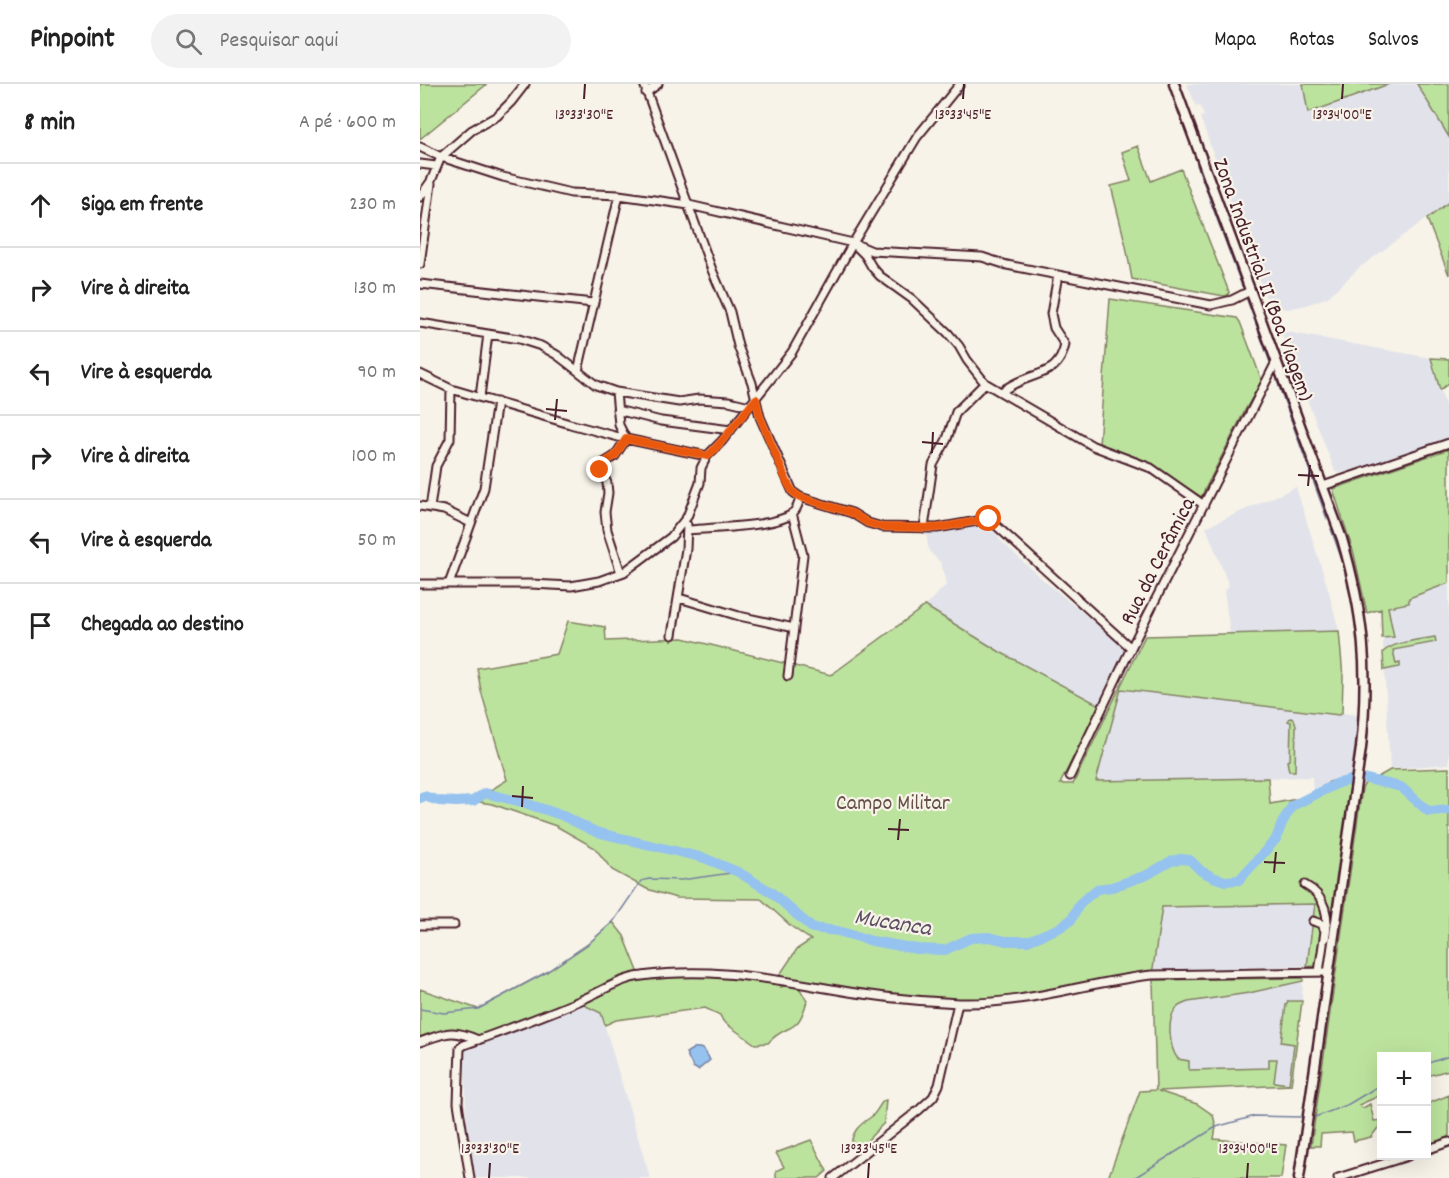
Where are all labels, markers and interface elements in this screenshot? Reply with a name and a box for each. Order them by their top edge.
search box [151,14,571,68]
text: Pinpoint [30,21,115,61]
icon: search [172,25,205,58]
text: Pesquisar aqui [220,26,338,57]
text: Mapa [1214,26,1256,56]
text: Rotas [1289,26,1335,56]
text: Salvos [1368,26,1419,56]
text: 8 min [24,105,75,142]
text: 13°33'30"E [555,105,613,127]
text: 13°33'45"E [935,105,991,127]
text: 13°34'00"E [1312,105,1372,127]
text: A pé · 600 m [299,109,396,137]
street label: Zona Industrial II (Boa Viagem) [1203,154,1320,406]
icon: ahead [24,189,57,222]
text: Siga em frente [81,190,203,221]
text: 230 m [349,191,396,219]
icon: right [24,273,57,306]
text: Vire à direita [81,274,189,305]
text: 130 m [354,275,396,303]
icon: left [24,357,57,390]
text: Vire à esquerda [81,358,211,389]
text: 90 m [358,359,396,387]
icon: right [24,441,57,474]
text: Vire à direita [81,442,189,473]
text: 100 m [352,443,396,471]
route end [586,456,612,482]
street label: Rua da Cerâmica [1114,492,1205,631]
route start [975,505,1001,531]
icon: left [24,525,57,558]
text: Vire à esquerda [81,526,211,557]
text: 50 m [358,527,396,555]
icon: arrive [24,609,57,642]
text: Chegada ao destino [81,610,244,641]
park label: Campo Militar [836,789,951,820]
water label: Mucanca [852,901,935,947]
map controls [1377,1052,1431,1160]
button: + [1377,1052,1431,1106]
button: − [1377,1106,1431,1160]
text: 13°33'30"E [461,1139,519,1161]
text: 13°33'45"E [841,1139,897,1161]
text: 13°34'00"E [1218,1139,1278,1161]

